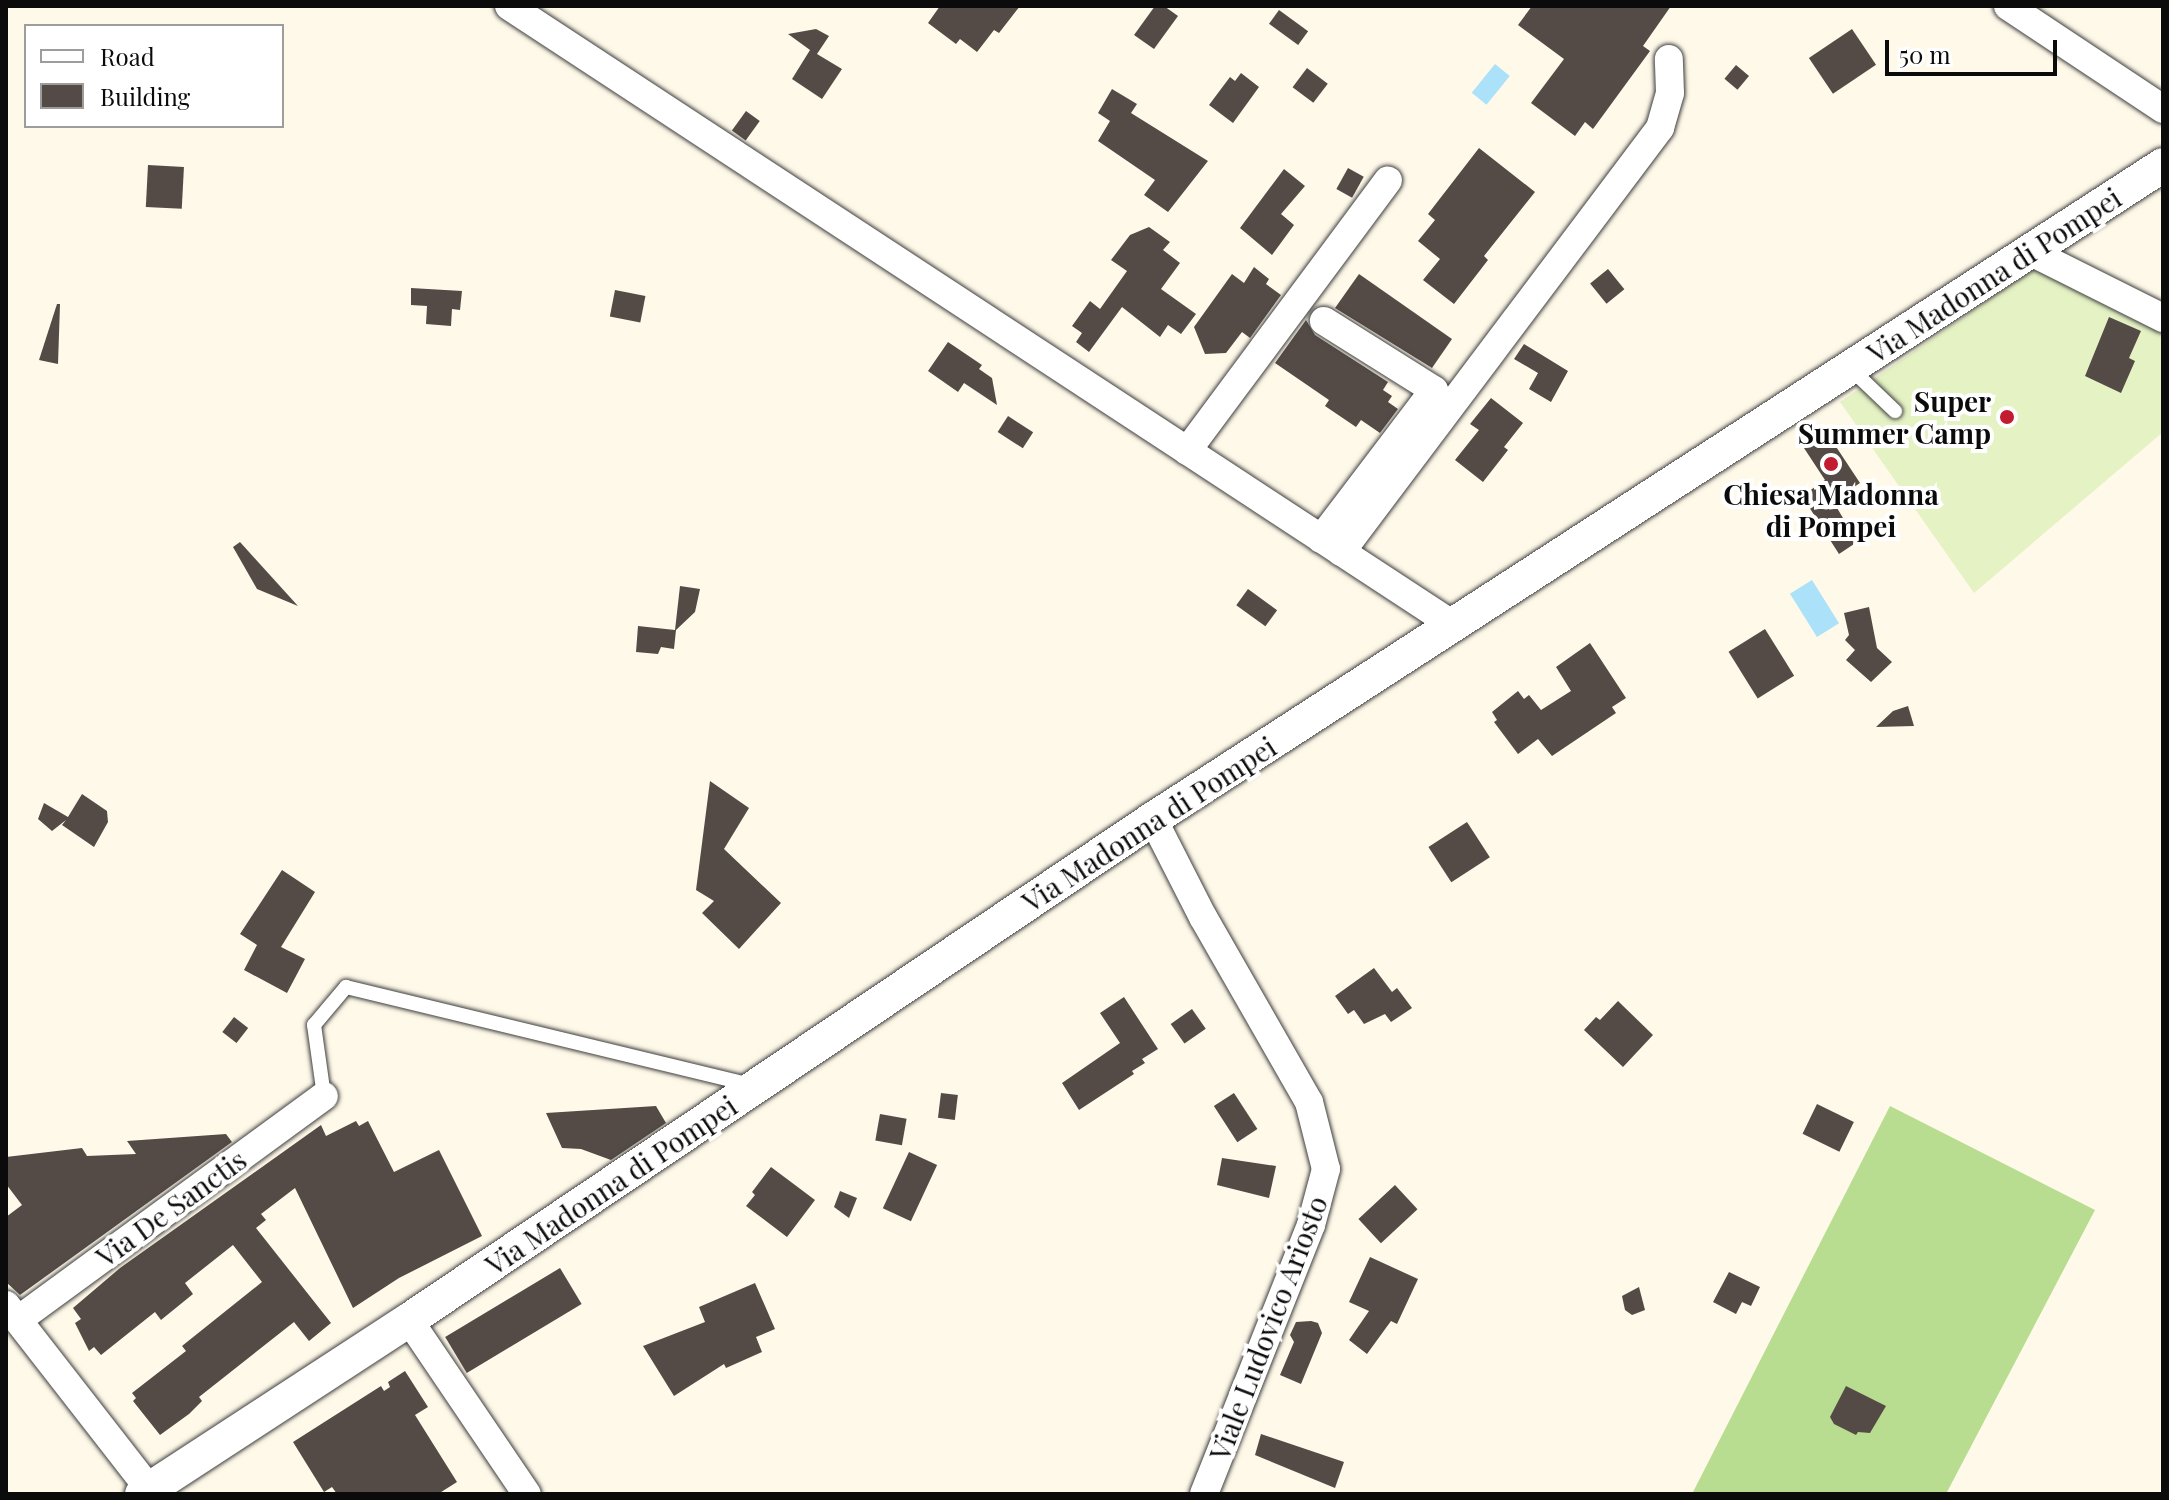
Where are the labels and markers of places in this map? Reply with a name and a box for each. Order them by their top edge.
place label: Super Summer Camp [1797,384,1991,450]
marker: Super Summer Camp [1998,408,2016,426]
marker: Chiesa Madonna di Pompei [1822,455,1840,473]
place label: Chiesa Madonna di Pompei [1723,477,1939,543]

